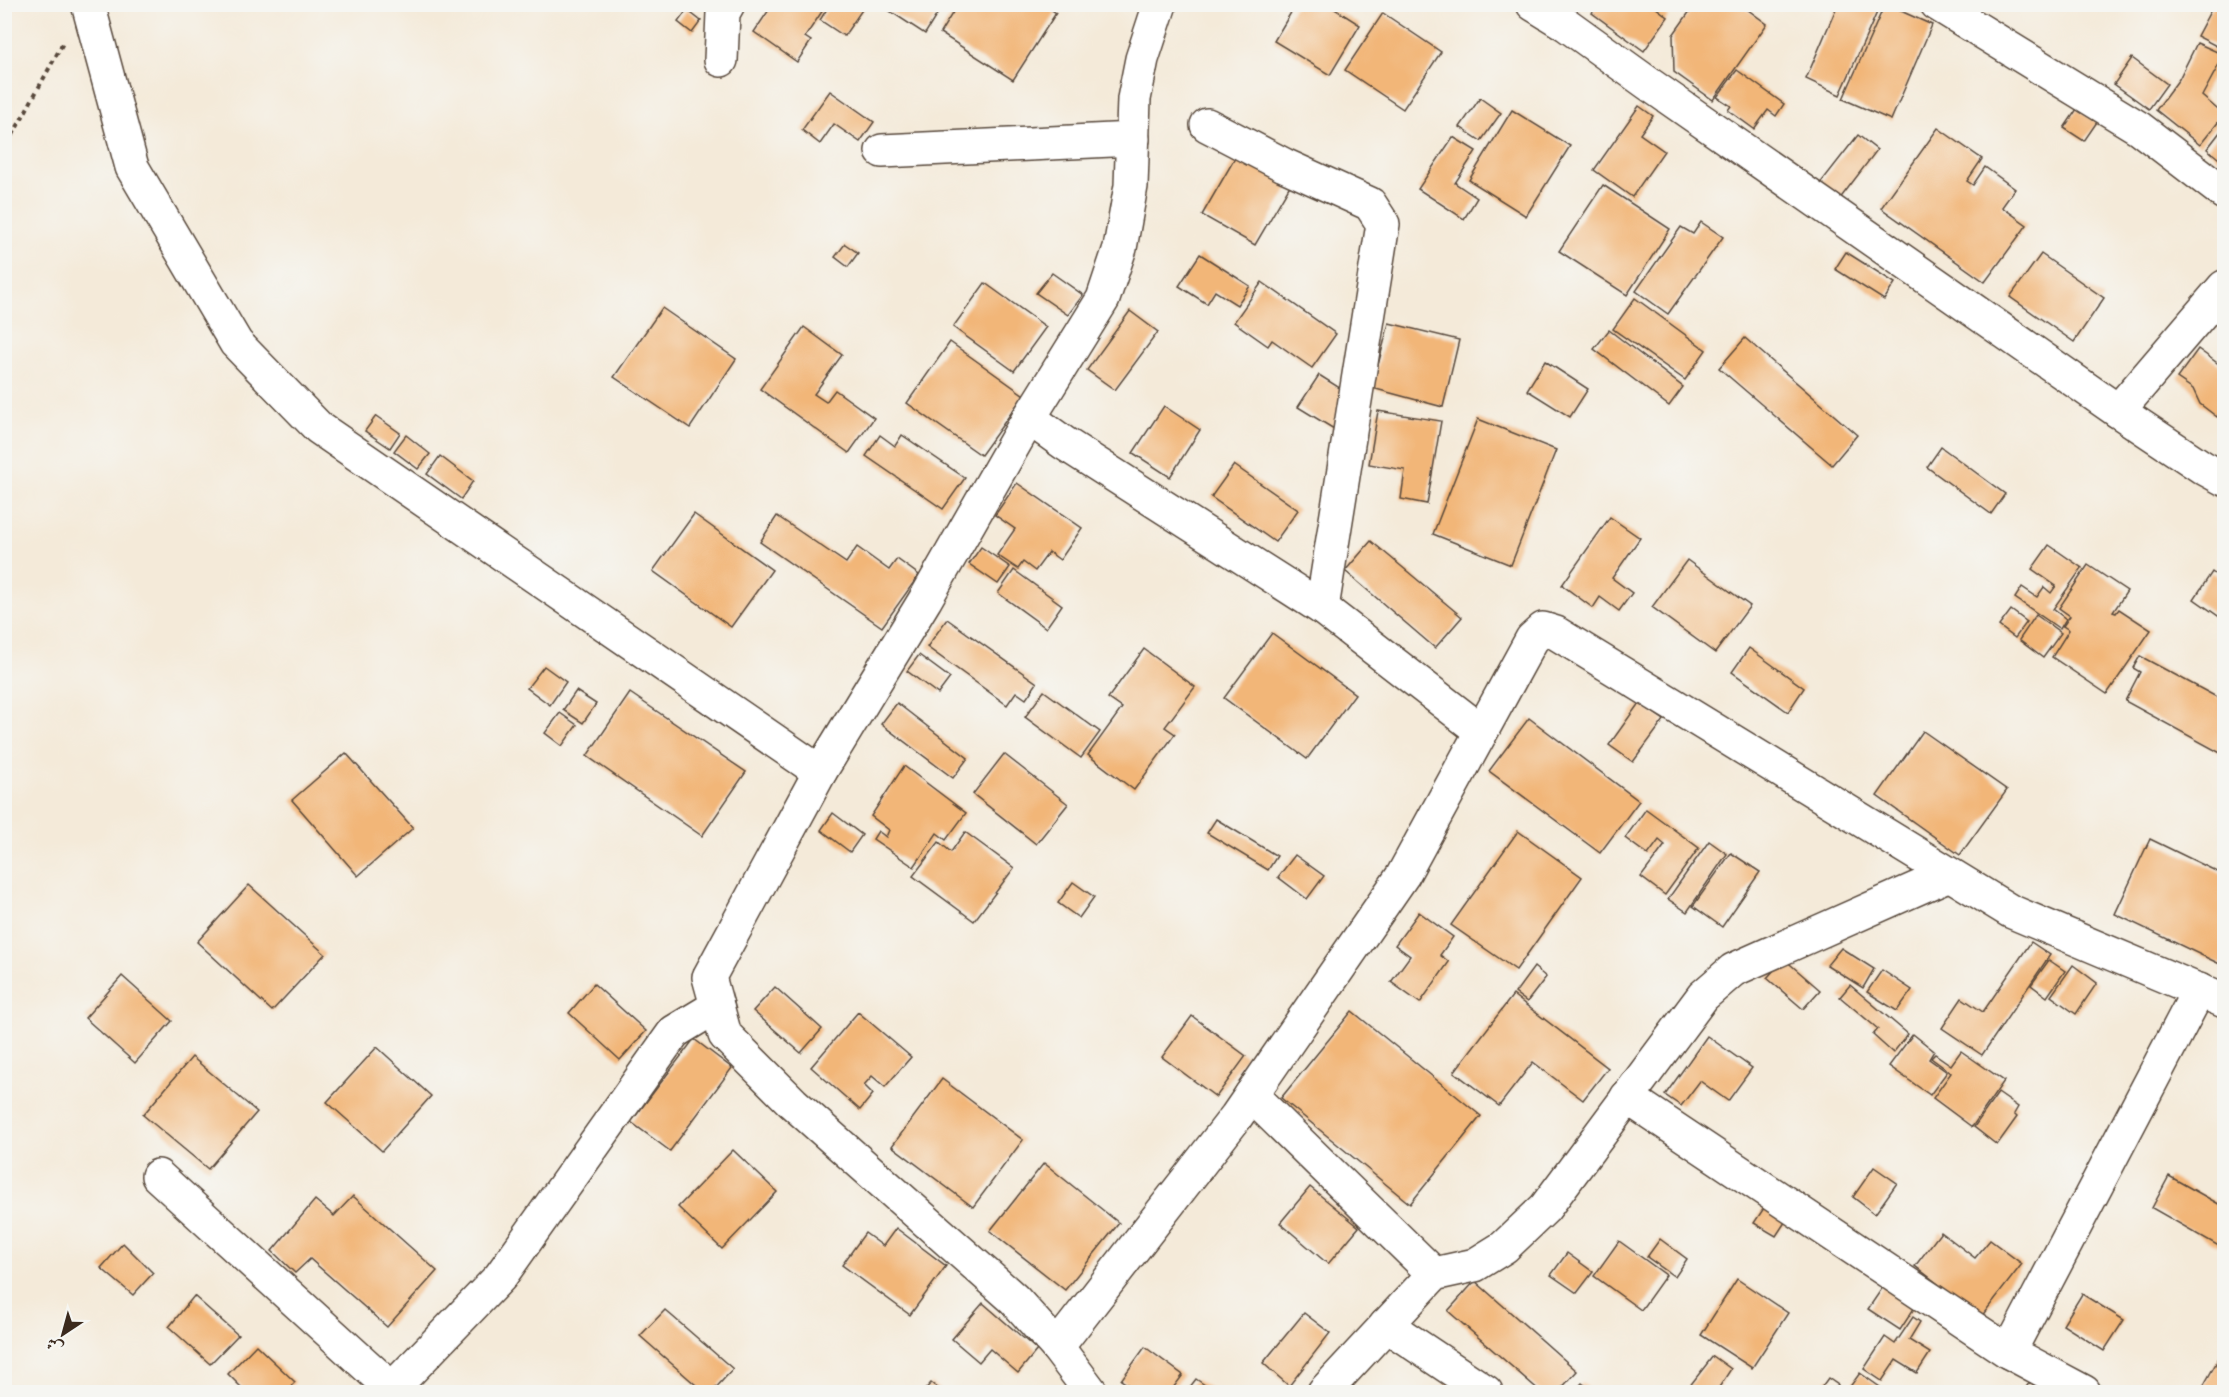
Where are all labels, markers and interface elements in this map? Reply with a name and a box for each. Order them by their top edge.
north arrow [33,1304,93,1364]
text: ش [42,1333,67,1358]

